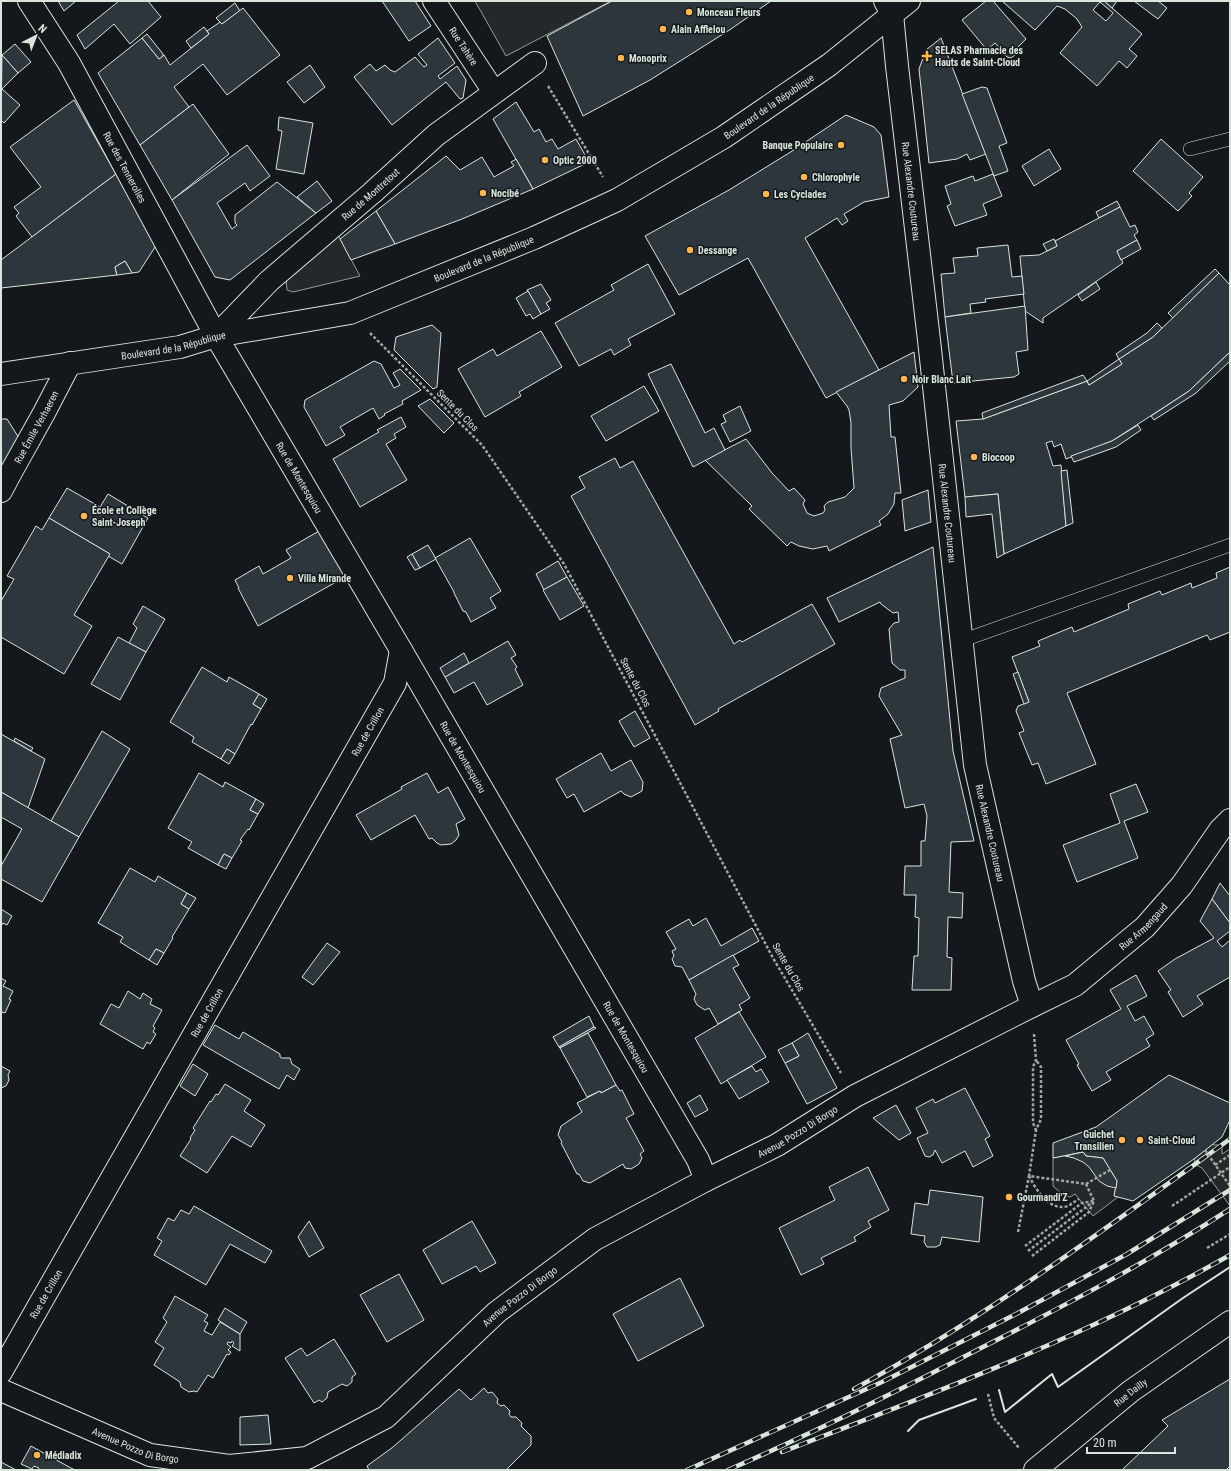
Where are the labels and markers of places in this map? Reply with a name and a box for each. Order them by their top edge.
marker: Monceau Fleurs [684,7,694,17]
place label: Monceau Fleurs [697,7,761,18]
marker: Alain Afflelou [658,24,668,34]
place label: Alain Afflelou [671,24,725,35]
place label: SELAS Pharmacie des Hauts de Saint-Cloud [935,45,1024,68]
marker: SELAS Pharmacie des Hauts de Saint-Cloud [922,51,932,61]
marker: Monoprix [616,53,626,63]
place label: Monoprix [629,53,667,64]
place label: Banque Populaire [763,140,833,151]
marker: Banque Populaire [836,140,846,150]
marker: Optic 2000 [540,155,550,165]
place label: Optic 2000 [553,155,597,166]
marker: Chlorophyle [799,172,809,182]
place label: Chlorophyle [812,172,860,183]
marker: Nocibé [478,188,488,198]
place label: Nocibé [491,188,519,199]
marker: Les Cyclades [761,189,771,199]
place label: Les Cyclades [774,189,827,200]
marker: Dessange [685,245,695,255]
place label: Dessange [698,245,737,256]
marker: Noir Blanc Lait [899,374,909,384]
place label: Noir Blanc Lait [912,374,971,385]
marker: Biocoop [969,452,979,462]
place label: Biocoop [982,452,1015,463]
place label: École et Collège Saint-Joseph [92,504,157,528]
marker: École et Collège Saint-Joseph [79,511,89,521]
marker: Villa Mirande [285,573,295,583]
place label: Villa Mirande [298,573,351,584]
place label: Guichet Transilien [1074,1129,1114,1152]
marker: Guichet Transilien [1117,1135,1127,1145]
marker: Saint-Cloud [1135,1135,1145,1145]
place label: Saint-Cloud [1148,1135,1195,1146]
marker: Gourmandi'Z [1004,1192,1014,1202]
place label: Gourmandi'Z [1017,1192,1068,1203]
marker: Médiadix [32,1450,42,1460]
place label: Médiadix [45,1450,82,1461]

